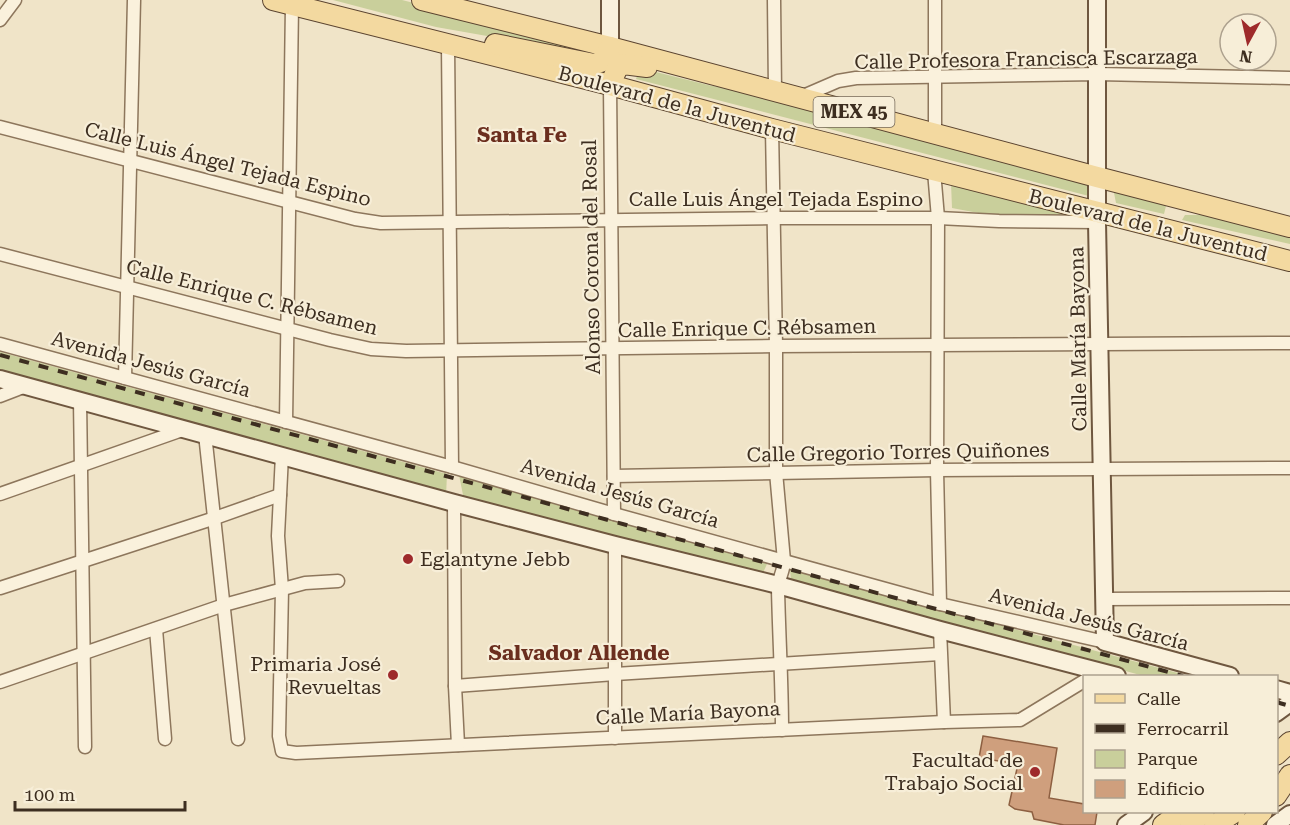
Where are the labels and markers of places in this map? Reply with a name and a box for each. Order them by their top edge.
place label: Eglantyne Jebb [420,547,570,571]
marker: Eglantyne Jebb [401,552,415,566]
place label: Primaria José Revueltas [250,652,381,699]
marker: Primaria José Revueltas [386,668,400,682]
place label: Facultad de Trabajo Social [885,748,1023,795]
marker: Facultad de Trabajo Social [1028,765,1042,779]

